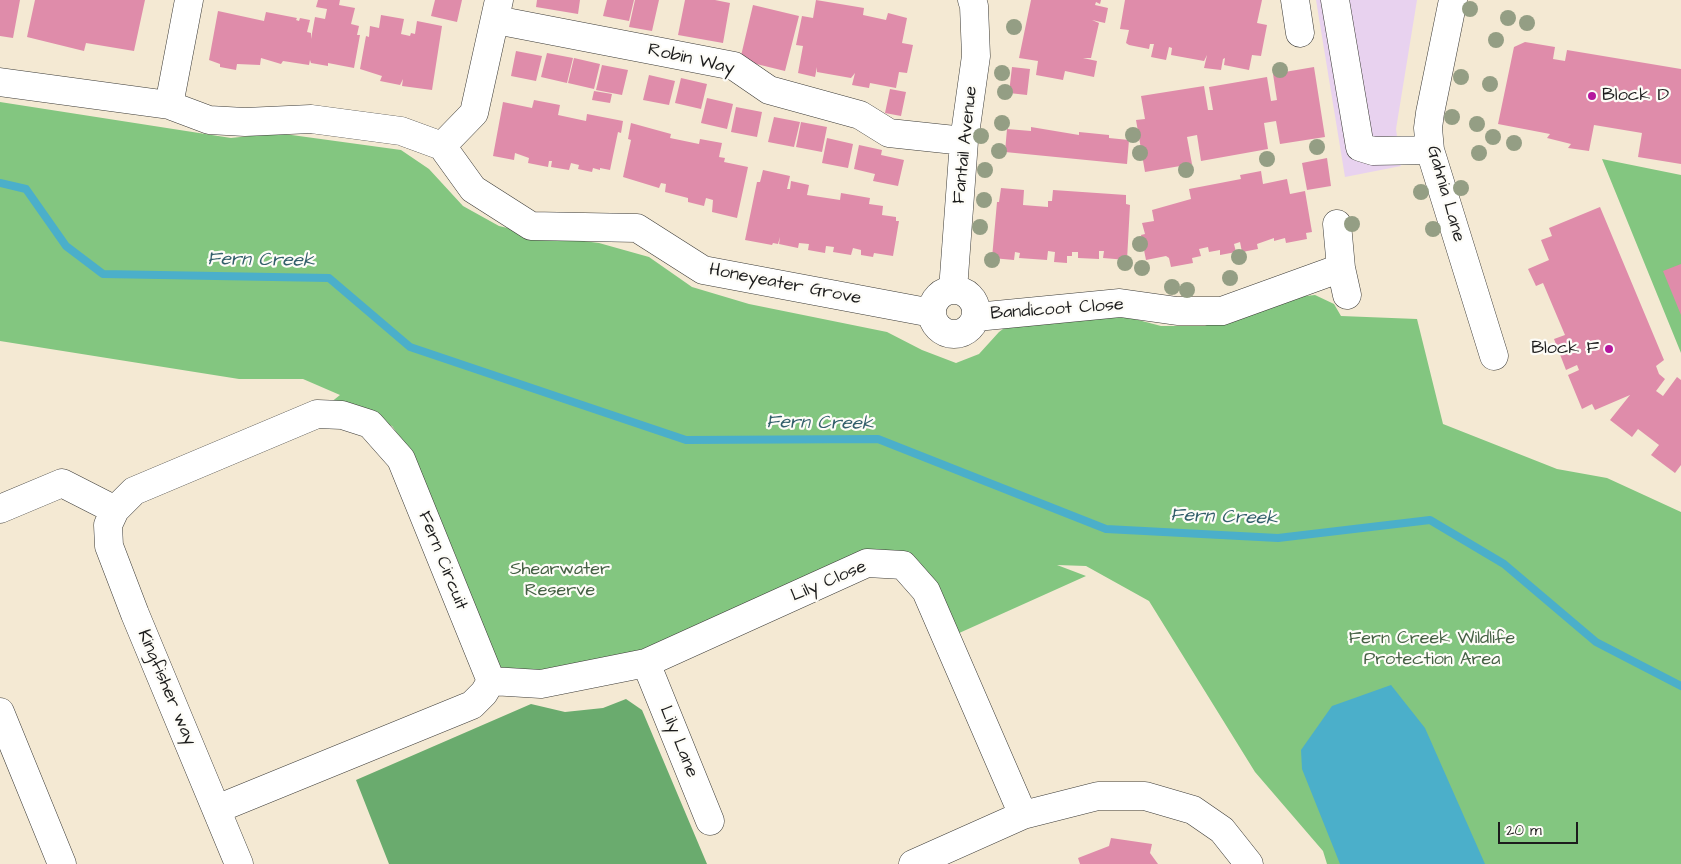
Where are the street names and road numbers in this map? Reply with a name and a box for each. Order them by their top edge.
street label: Robin Way [646,40,736,80]
street label: Fantail Avenue [949,85,983,205]
street label: Gahnia Lane [1421,143,1469,245]
street label: Honeyeater Grove [707,260,863,310]
street label: Bandicoot Close [990,295,1124,325]
street label: Fern Circuit [412,509,472,613]
street label: Lily Close [788,557,870,607]
street label: Kingfisher way [132,627,200,749]
street label: Lily Lane [654,703,702,781]

